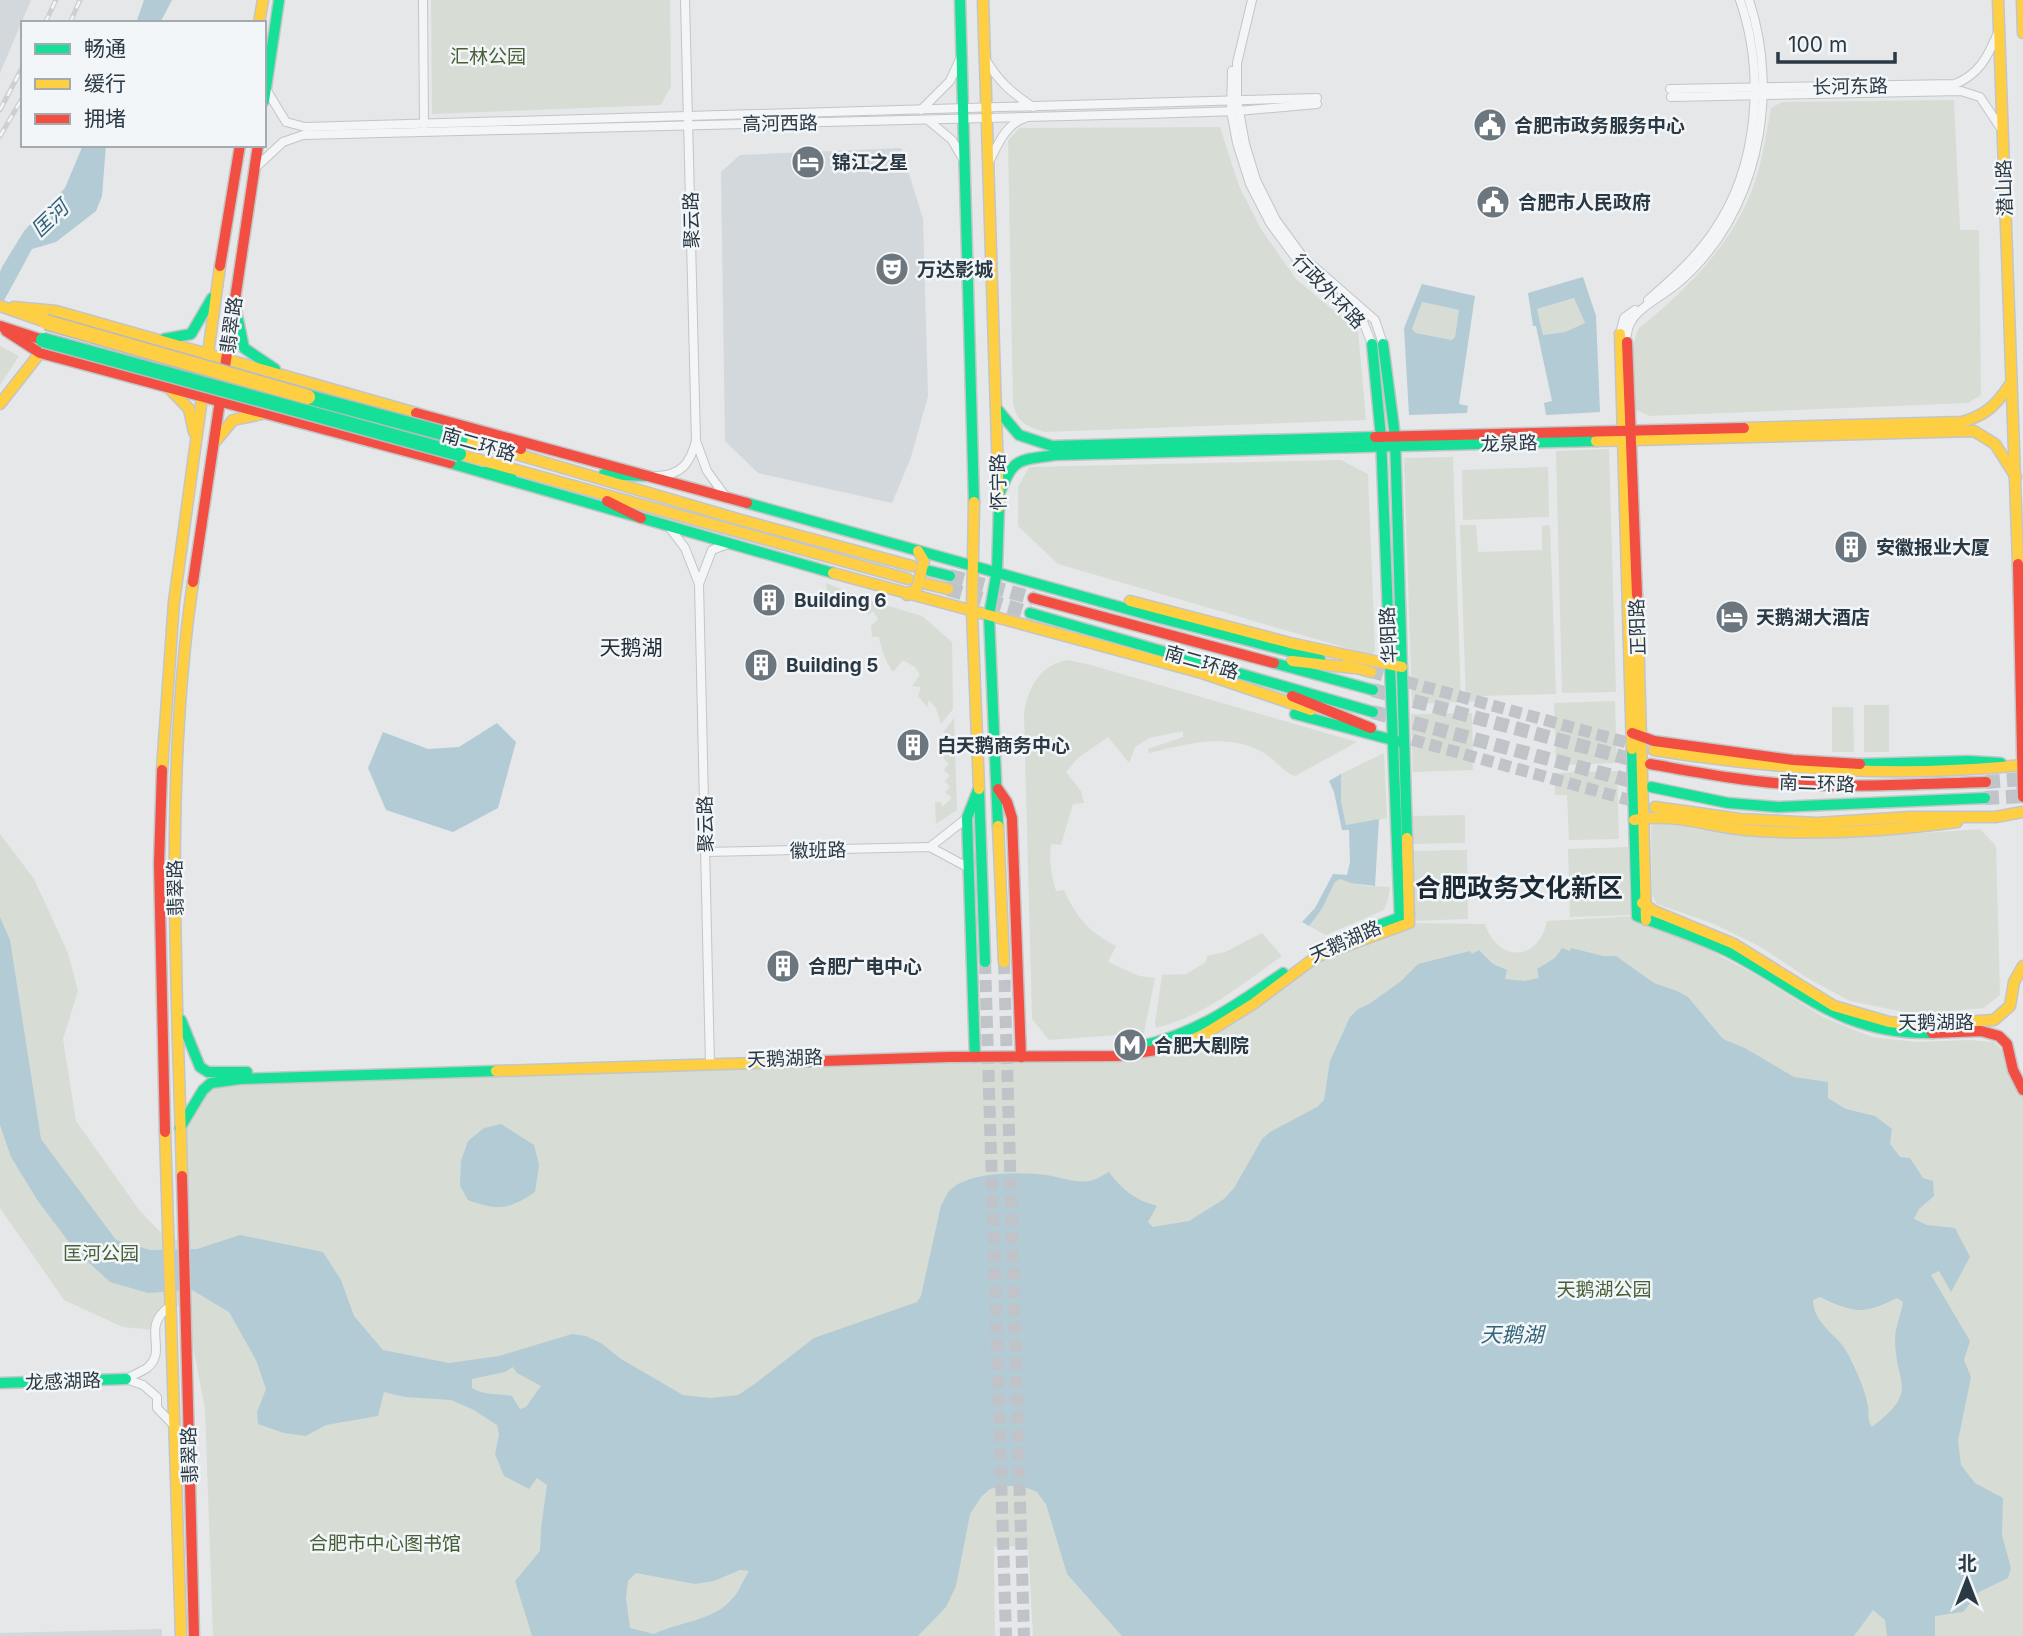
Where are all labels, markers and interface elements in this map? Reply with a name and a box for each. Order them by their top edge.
legend [21,21,266,147]
scale bar [1778,21,1895,65]
text: 100 m [1788,32,1847,57]
text: 畅通 [84,36,126,61]
park label: 汇林公园 [450,45,526,68]
text: 缓行 [84,71,126,96]
street label: 长河东路 [1812,74,1888,99]
text: 拥堵 [84,106,126,131]
public building icon: 合肥市政务服务中心 [1471,106,1509,144]
street label: 高河西路 [742,111,818,136]
place label: 合肥市政务服务中心 [1514,114,1685,137]
hotel icon: 锦江之星 [789,143,827,181]
place label: 锦江之星 [832,151,908,174]
street label: 潜山路 [1992,159,2017,217]
public building icon: 合肥市人民政府 [1474,183,1512,221]
street label: 聚云路 [680,191,703,249]
place label: 合肥市人民政府 [1518,191,1651,214]
water label: 匡河 [26,192,76,242]
street label: 行政外环路 [1287,249,1370,334]
theatre icon: 万达影城 [873,250,911,288]
place label: 万达影城 [917,258,993,281]
street label: 翡翠路 [216,295,247,355]
street label: 南二环路 [439,423,519,466]
street label: 龙泉路 [1480,431,1538,456]
street label: 怀宁路 [987,453,1010,511]
building icon: 安徽报业大厦 [1832,528,1870,566]
place label: 安徽报业大厦 [1876,536,1990,559]
building icon: Building 6 [750,581,788,619]
place label: Building 6 [794,589,887,612]
street label: 正阳路 [1625,598,1650,656]
hotel icon: 天鹅湖大酒店 [1713,598,1751,636]
street label: 华阳路 [1376,606,1401,664]
place label: 天鹅湖大酒店 [1756,606,1870,629]
district label: 天鹅湖 [600,635,663,660]
street label: 南二环路 [1162,641,1242,684]
building icon: Building 5 [742,646,780,684]
place label: Building 5 [786,654,878,677]
building icon: 白天鹅商务中心 [894,726,932,764]
place label: 白天鹅商务中心 [937,734,1070,757]
street label: 南二环路 [1779,771,1855,796]
street label: 聚云路 [694,795,717,853]
street label: 徽班路 [789,839,847,862]
street label: 翡翠路 [164,859,187,917]
district label: 合肥政务文化新区 [1415,872,1623,903]
street label: 天鹅湖路 [1306,915,1385,967]
building icon: 合肥广电中心 [764,947,802,985]
place label: 合肥广电中心 [808,955,922,978]
street label: 天鹅湖路 [1898,1011,1974,1034]
metro station icon: 合肥大剧院 [1111,1026,1149,1064]
place label: 合肥大剧院 [1154,1034,1249,1057]
street label: 天鹅湖路 [747,1046,823,1071]
park label: 匡河公园 [63,1242,139,1265]
park label: 天鹅湖公园 [1556,1278,1652,1301]
water label: 天鹅湖 [1481,1322,1546,1347]
street label: 龙感湖路 [25,1369,101,1394]
street label: 翡翠路 [177,1426,202,1484]
park label: 合肥市中心图书馆 [309,1532,461,1555]
north arrow [1932,1545,2002,1615]
text: 北 [1957,1552,1977,1575]

